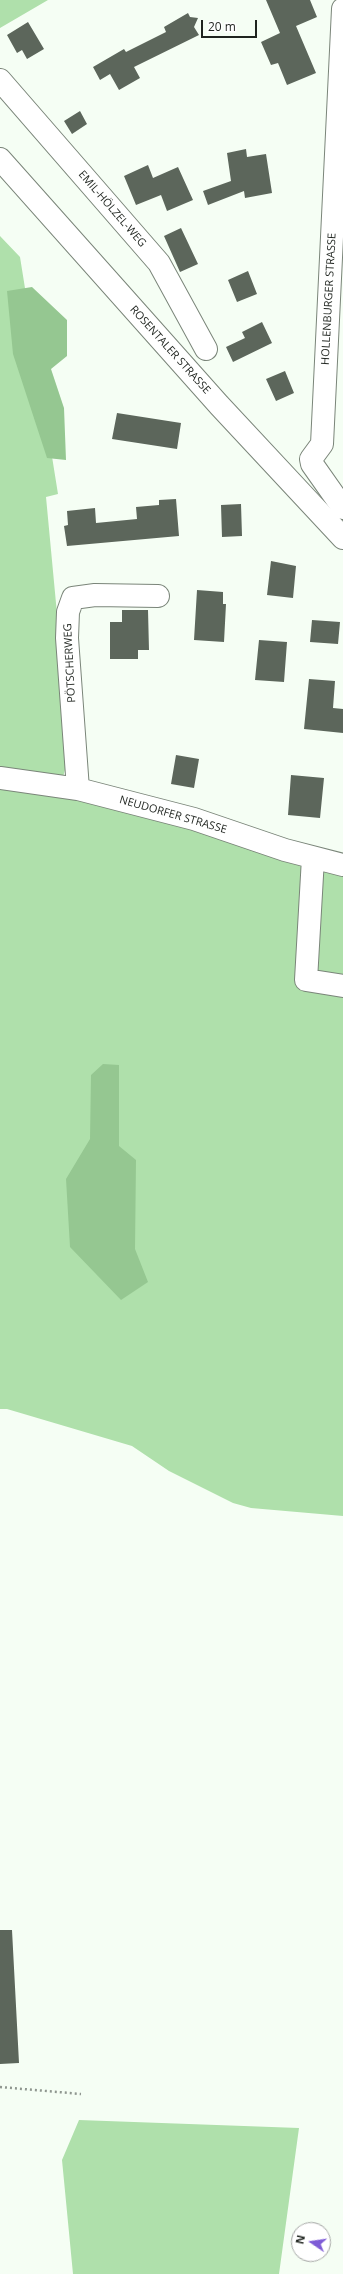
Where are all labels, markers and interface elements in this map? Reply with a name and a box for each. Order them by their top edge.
scale bar [203,12,259,38]
text: 20 m [208,18,236,35]
street label: EMIL-HÖLZEL-WEG [75,168,149,250]
street label: HOLLENBURGER STRASSE [319,233,339,365]
street label: ROSENTALER STRASSE [127,303,213,397]
street label: PÖTSCHERWEG [61,623,79,703]
street label: NEUDORFER STRASSE [118,793,228,837]
north arrow [291,2222,331,2262]
text: N [291,2233,308,2245]

